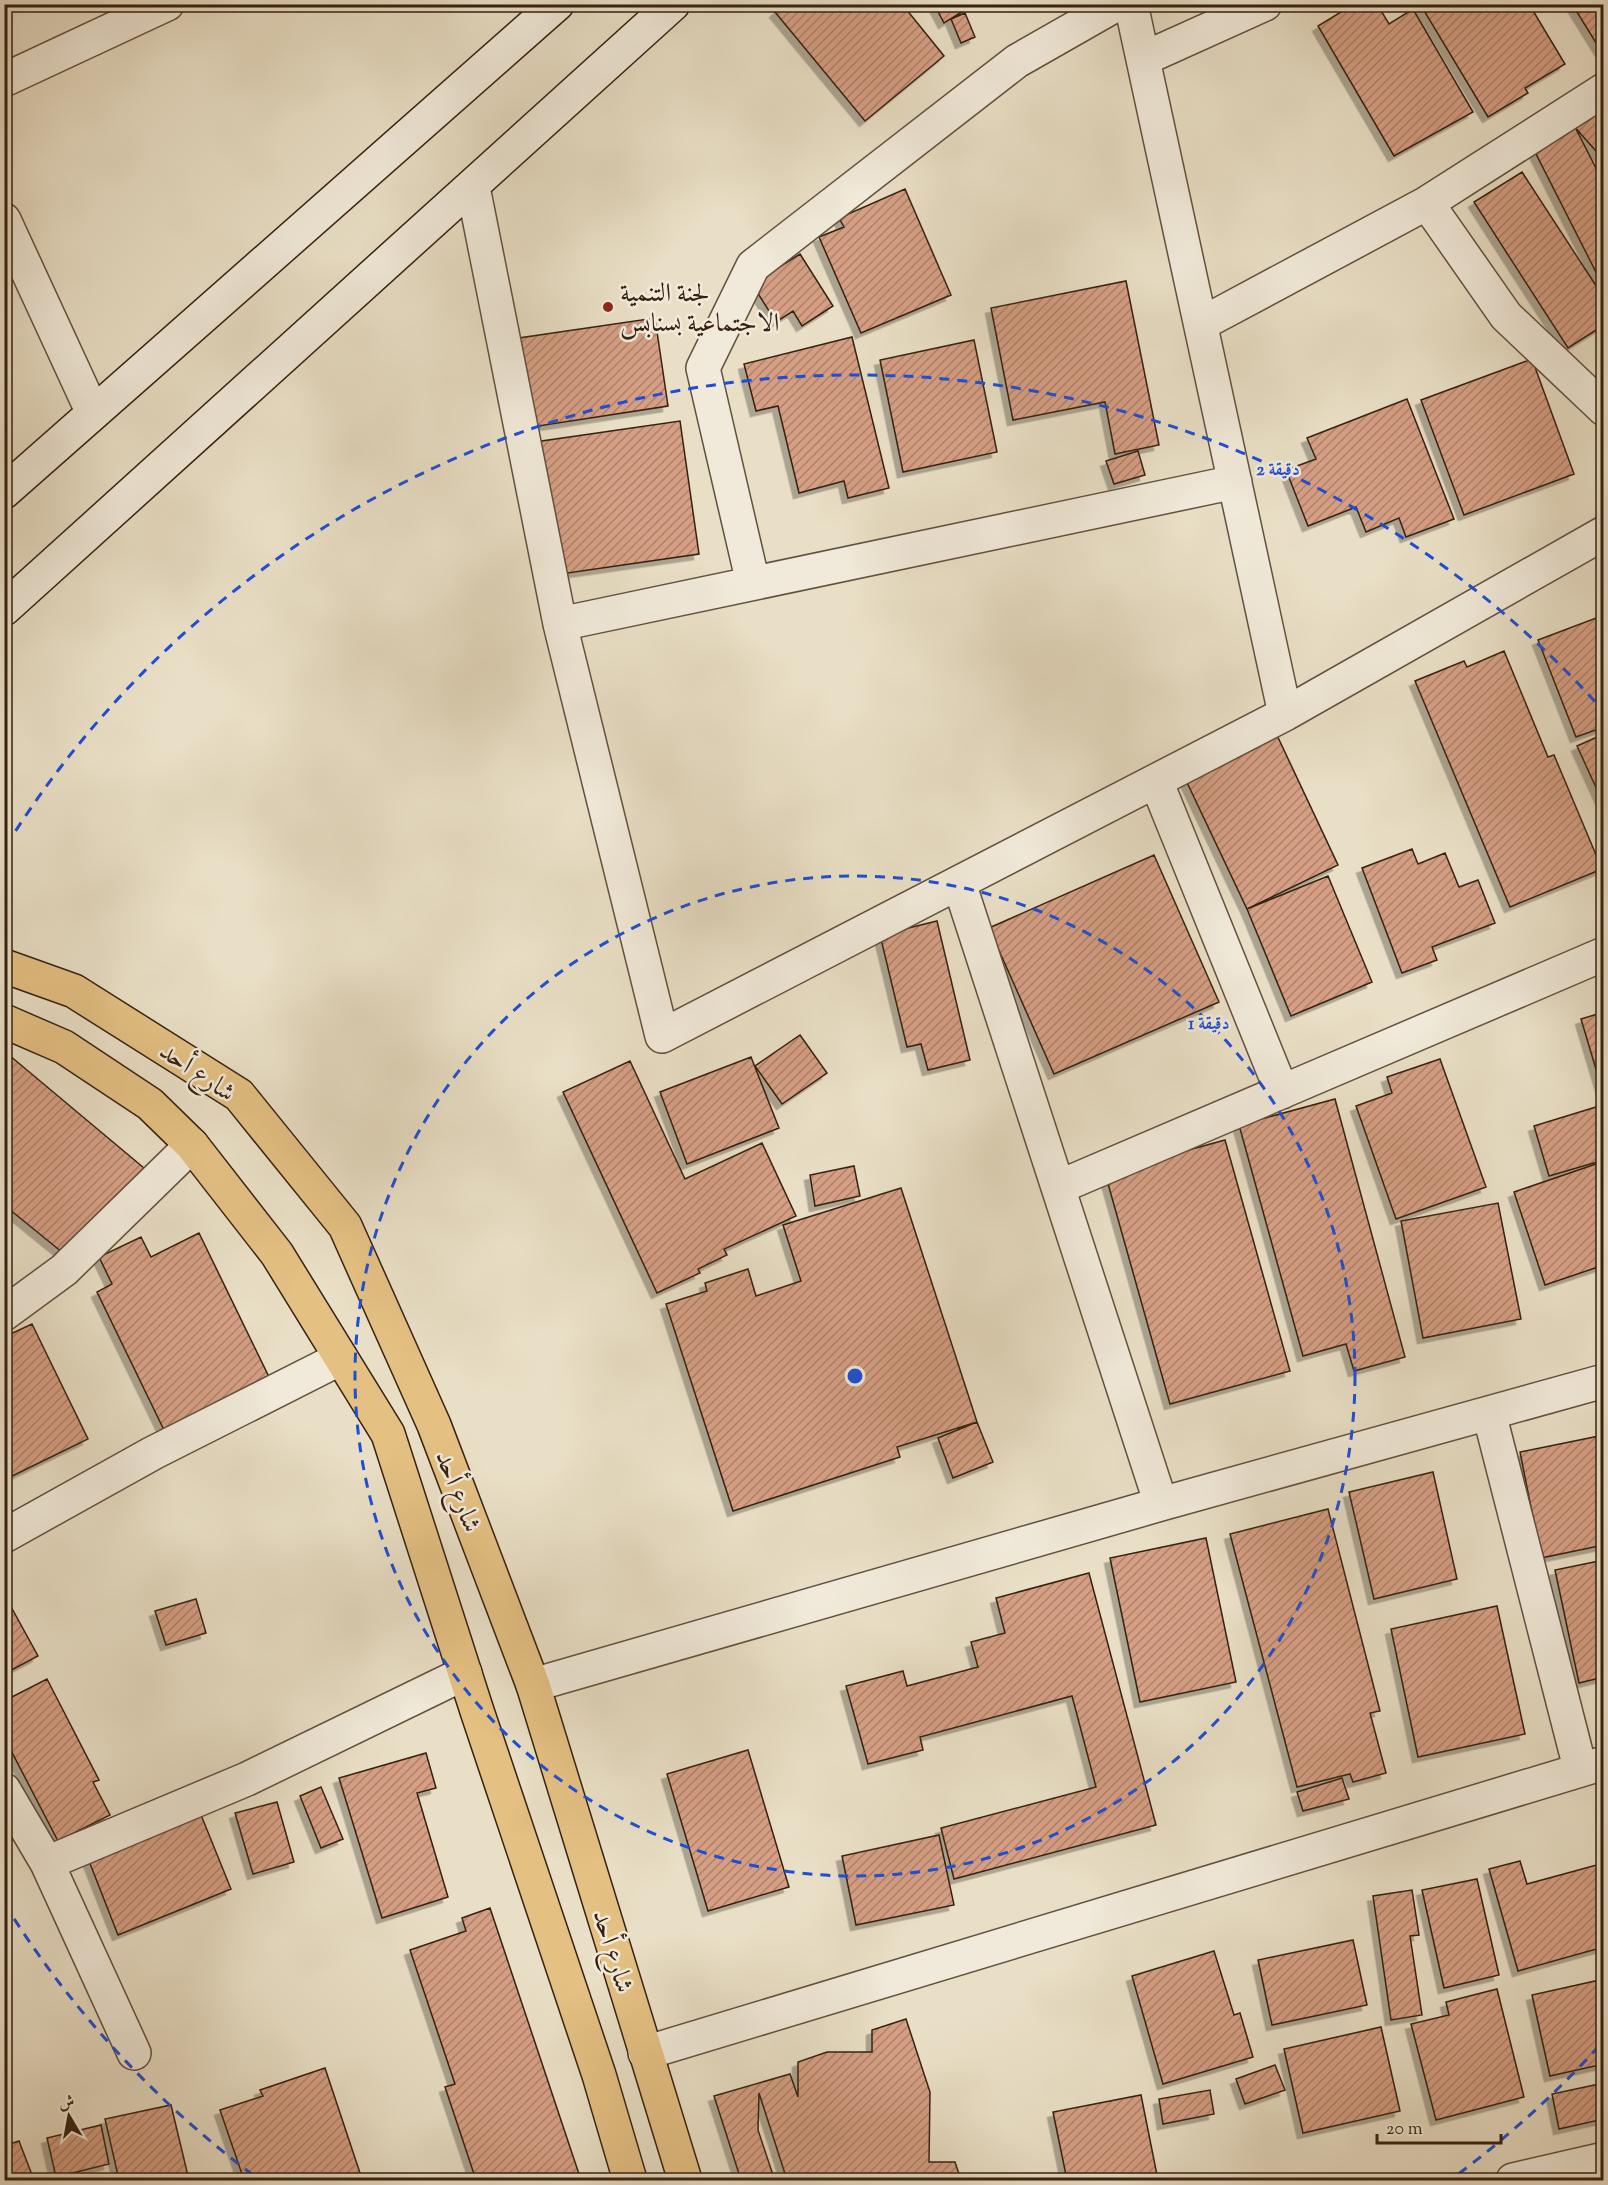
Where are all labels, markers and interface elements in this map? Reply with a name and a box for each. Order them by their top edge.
place label: لجنة التنمية الاجتماعية بسنابس [620,276,779,343]
marker: لجنة التنمية الاجتماعية بسنابس [601,300,615,314]
text: 2 دقيقة [1256,458,1300,484]
text: 1 دقيقة [1188,1012,1230,1038]
street label: شارع أحد [151,1033,243,1113]
centre of rings [845,1366,865,1386]
street label: شارع أحد [423,1445,490,1538]
street label: شارع أحد [581,1905,643,1998]
north arrow [39,2086,99,2146]
text: ش [57,2091,77,2116]
scale bar [1377,2107,1502,2145]
text: 20 m [1386,2117,1423,2143]

